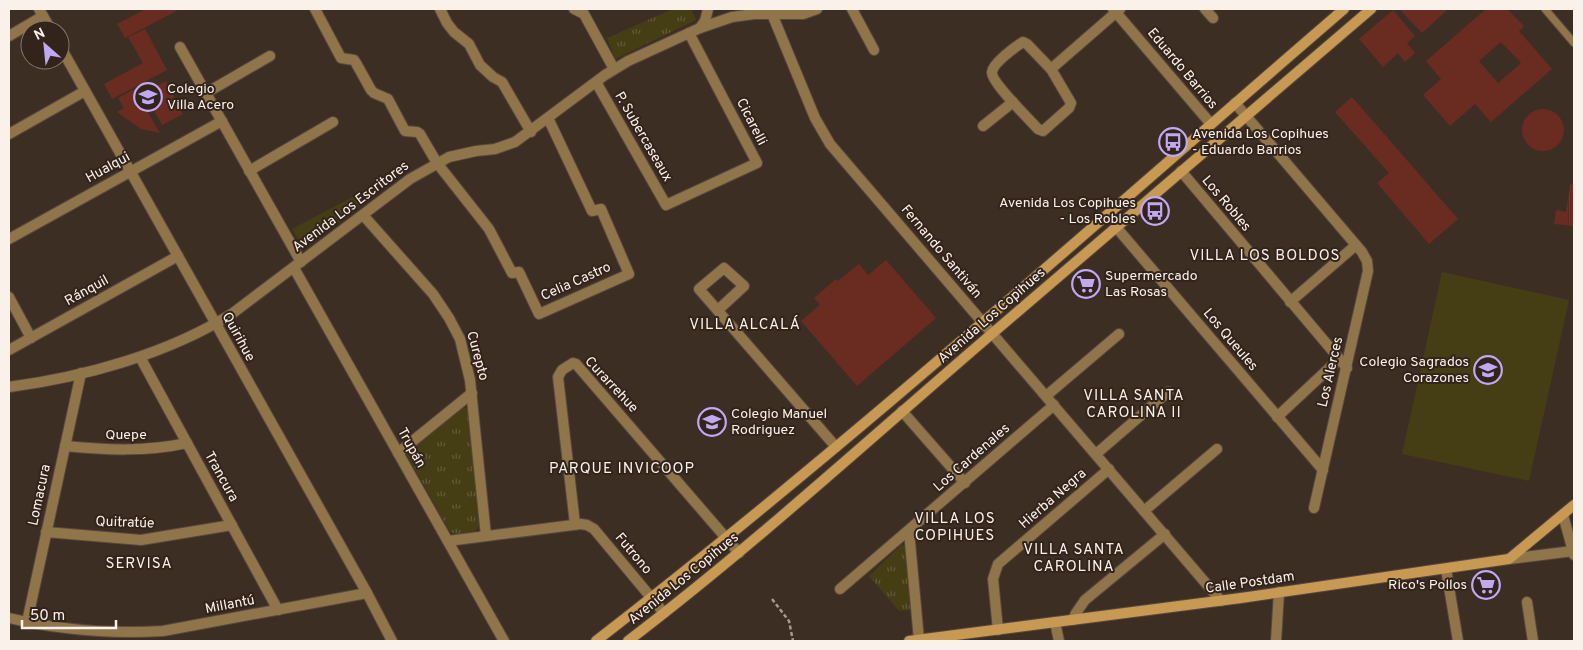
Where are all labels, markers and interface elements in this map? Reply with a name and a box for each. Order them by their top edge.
north arrow [20,20,70,70]
text: N [31,25,48,45]
street label: Eduardo Barrios [1143,25,1221,113]
place label: Colegio Villa Acero [167,81,234,114]
school or university icon: Colegio Villa Acero [133,82,163,112]
street label: P. Subercaseaux [610,89,676,185]
street label: Cicarelli [732,96,770,148]
place label: Avenida Los Copihues - Eduardo Barrios [1192,126,1329,159]
bus stop icon: Avenida Los Copihues - Eduardo Barrios [1158,127,1188,157]
street label: Hualqui [83,149,133,187]
street label: Avenida Los Escritores [289,158,413,256]
street label: Los Robles [1198,173,1254,235]
place label: Avenida Los Copihues - Los Robles [999,195,1136,228]
bus stop icon: Avenida Los Copihues - Los Robles [1140,196,1170,226]
street label: Fernando Santiván [897,202,985,302]
district label: VILLA LOS BOLDOS [1189,247,1341,266]
street label: Celia Castro [538,259,614,305]
street label: Avenida Los Copihues [935,265,1049,367]
place label: Supermercado Las Rosas [1105,268,1198,301]
supermarket icon: Supermercado Las Rosas [1071,269,1101,299]
street label: Ránquil [62,272,112,310]
street label: Los Queules [1199,305,1261,375]
street label: Quirihue [218,309,258,365]
district label: VILLA ALCALÁ [689,315,801,335]
street label: Curepto [462,329,492,383]
street label: Los Alerces [1315,335,1347,409]
street label: Curarrehue [581,353,641,417]
place label: Colegio Sagrados Corazones [1359,354,1469,387]
school or university icon: Colegio Sagrados Corazones [1473,355,1503,385]
district label: VILLA SANTA CAROLINA II [1083,387,1185,423]
place label: Colegio Manuel Rodriguez [731,406,827,439]
school or university icon: Colegio Manuel Rodriguez [697,407,727,437]
street label: Los Cardenales [930,420,1014,496]
street label: Trupán [393,425,429,471]
street label: Quepe [105,427,147,444]
street label: Trancura [200,449,242,505]
district label: PARQUE INVICOOP [549,460,695,479]
street label: Lomacura [25,463,55,527]
street label: Hierba Negra [1016,465,1090,533]
district label: VILLA LOS COPIHUES [914,510,996,546]
street label: Quitratúe [95,513,155,533]
street label: Avenida Los Copihues [625,529,743,629]
street label: Futrono [611,530,655,578]
district label: VILLA SANTA CAROLINA [1023,541,1125,577]
district label: SERVISA [105,555,173,574]
street label: Calle Postdam [1204,568,1296,598]
supermarket icon: Rico's Pollos [1471,570,1501,600]
place label: Rico's Pollos [1388,577,1467,594]
street label: Millantú [204,592,256,618]
scale bar [22,598,116,630]
text: 50 m [30,607,65,626]

